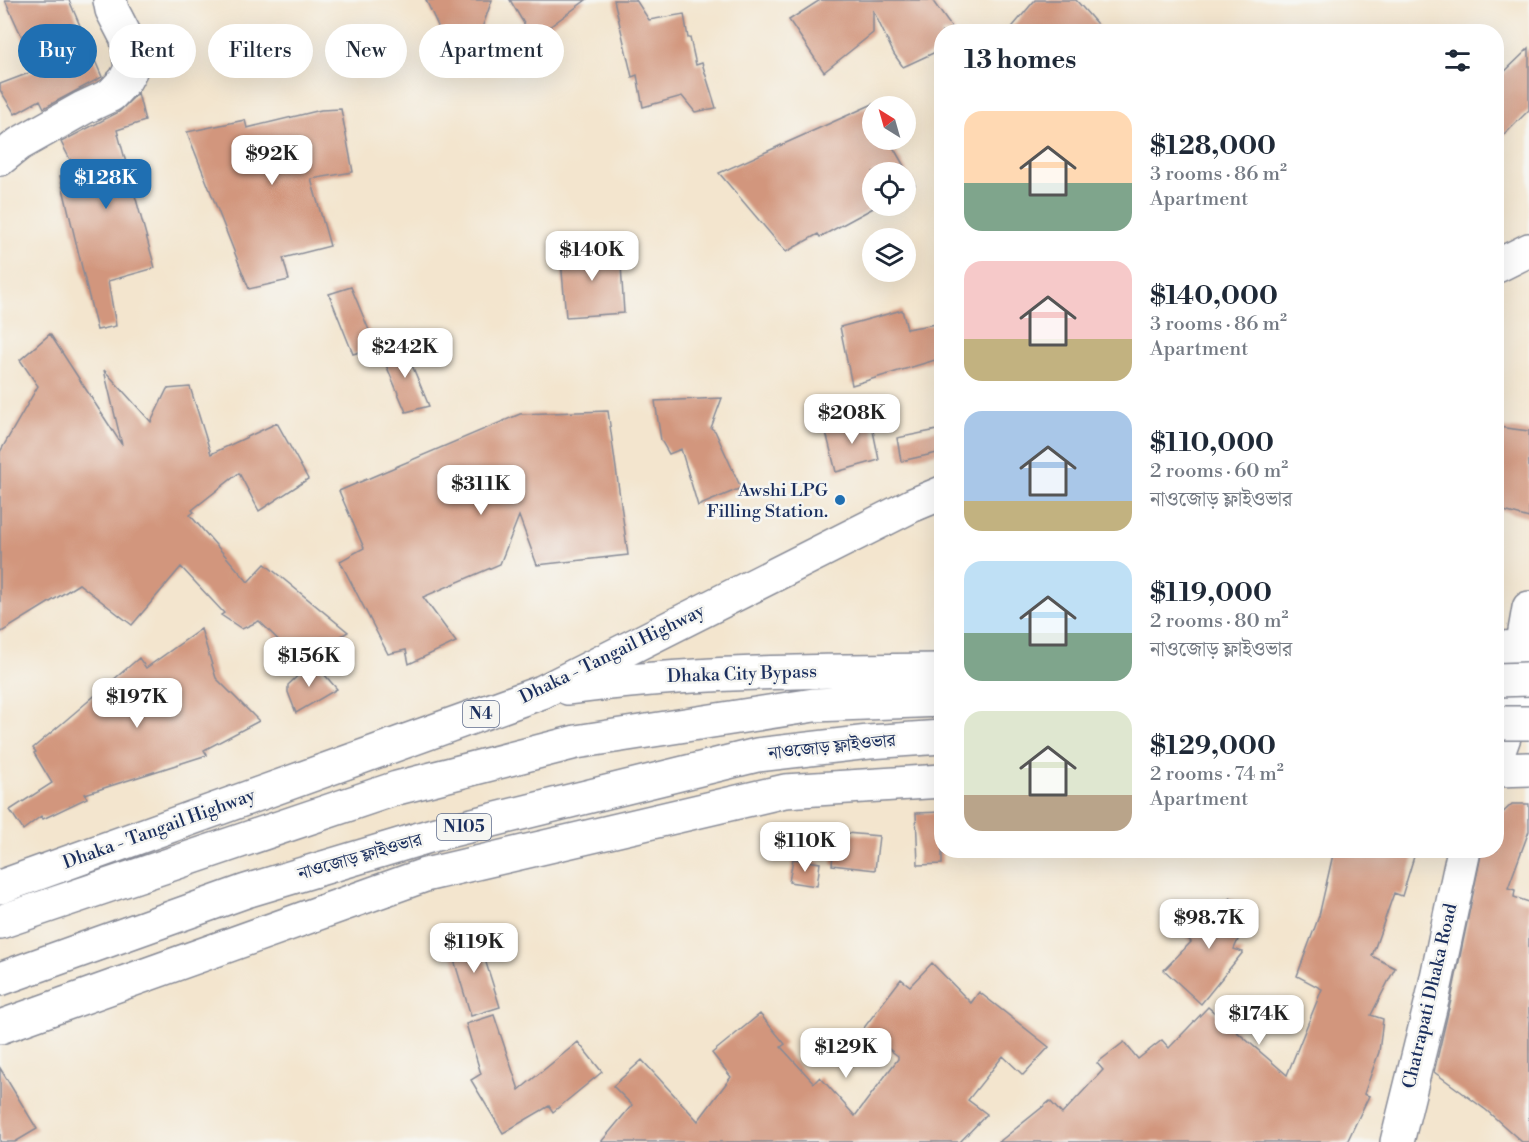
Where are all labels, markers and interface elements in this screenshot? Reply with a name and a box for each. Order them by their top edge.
chip: Buy [18,24,97,78]
chip: Rent [109,24,196,78]
chip: Filters [208,24,313,78]
chip: New [325,24,407,78]
chip: Apartment [419,24,564,78]
text: 13 homes [964,44,1076,76]
icon: filters [1441,44,1474,77]
north arrow [862,96,916,150]
map controls [862,96,916,282]
text: $128,000 [1150,130,1276,162]
pin: $92K [236,135,308,186]
icon: home [1012,135,1084,207]
text: $92K [245,142,299,167]
pin: $128K [64,159,148,210]
button: locate [862,162,916,216]
text: 3 rooms · 86 m² [1150,162,1287,187]
text: $128K [74,166,138,191]
text: Apartment [1150,187,1248,212]
button: layers [862,228,916,282]
pin: $140K [550,231,634,282]
text: $140K [560,238,624,263]
text: $140,000 [1150,280,1278,312]
icon: home [1012,285,1084,357]
text: 3 rooms · 86 m² [1150,312,1287,337]
pin: $242K [363,328,447,379]
text: $242K [372,335,438,360]
text: Apartment [1150,337,1248,362]
pin: $208K [810,394,894,445]
text: $208K [818,401,886,426]
text: $110,000 [1150,427,1274,459]
icon: home [1012,435,1084,507]
text: 2 rooms · 60 m² [1150,459,1288,484]
pin: $311K [439,465,523,516]
text: $311K [451,472,511,497]
place label: Awshi LPG Filling Station. [707,479,829,523]
text: নাওজোড় ফ্লাইওভার [1150,488,1292,513]
marker: Awshi LPG Filling Station. [833,493,847,507]
text: $119,000 [1150,577,1272,609]
icon: home [1012,585,1084,657]
street label: Dhaka - Tangail Highway [516,599,708,709]
text: 2 rooms · 80 m² [1150,609,1288,634]
pin: $156K [267,637,351,688]
text: নাওজোড় ফ্লাইওভার [1150,638,1292,663]
text: $156K [278,644,340,669]
street label: Dhaka City Bypass [667,660,817,688]
pin: $197K [95,678,179,729]
text: $197K [106,685,168,710]
road number: N4 [463,701,499,727]
street label: নাওজোড় ফ্লাইওভার [766,729,898,765]
text: $129,000 [1150,730,1276,762]
icon: home [1012,735,1084,807]
text: 2 rooms · 74 m² [1150,762,1284,787]
street label: Dhaka - Tangail Highway [60,783,258,874]
text: Apartment [1150,787,1248,812]
road number: N105 [437,814,491,840]
pin: $110K [763,822,847,873]
street label: নাওজোড় ফ্লাইওভার [294,828,425,886]
text: $110K [774,829,836,854]
pin: $98.7K [1160,899,1258,950]
street label: Chatrapati Dhaka Road [1398,900,1463,1091]
text: $98.7K [1174,906,1244,931]
pin: $119K [432,923,516,974]
text: $119K [444,930,504,955]
pin: $174K [1217,995,1301,1046]
text: $174K [1229,1002,1289,1027]
pin: $129K [804,1028,888,1079]
text: $129K [814,1035,878,1060]

